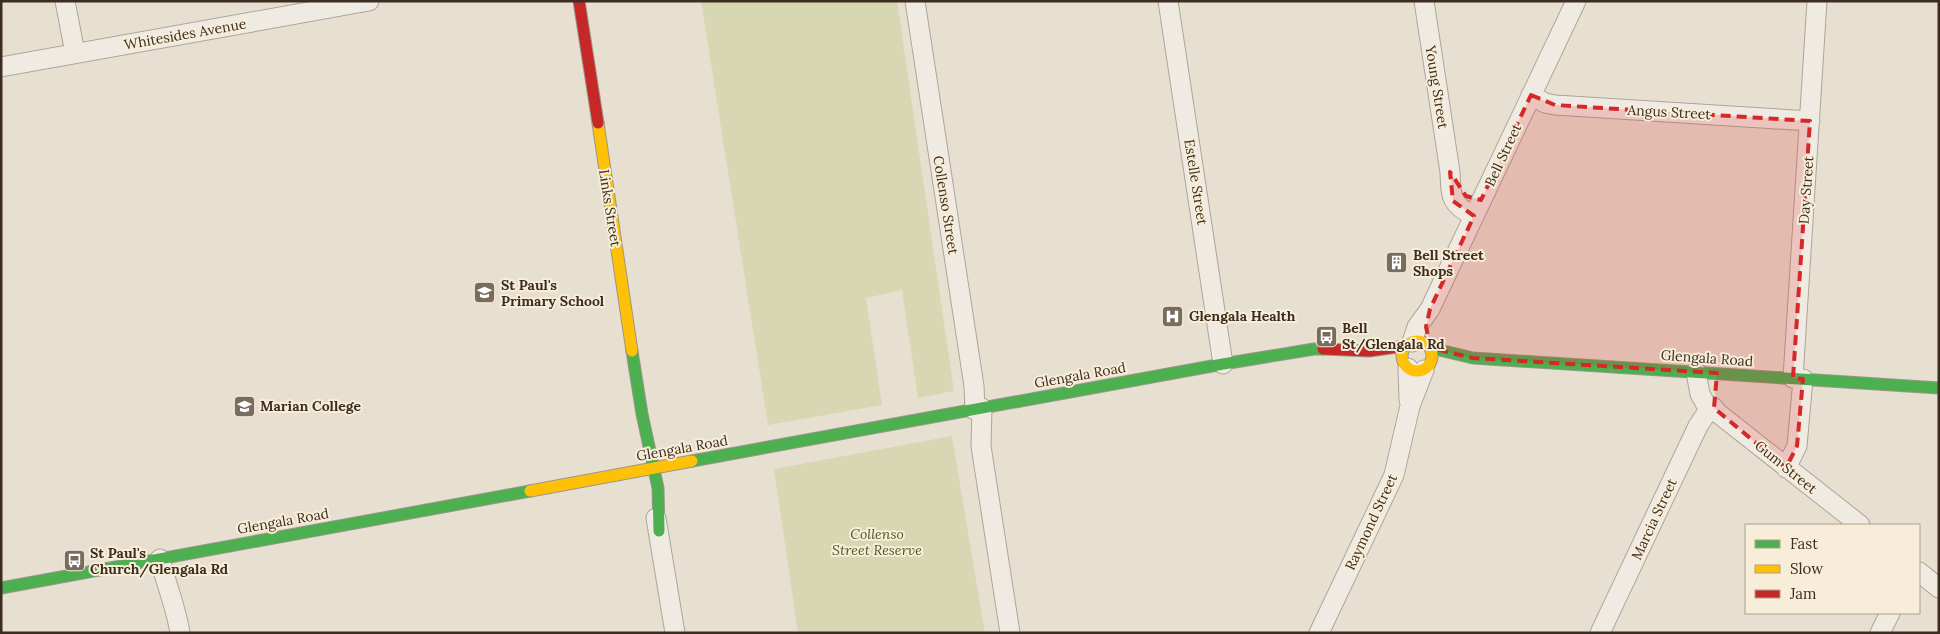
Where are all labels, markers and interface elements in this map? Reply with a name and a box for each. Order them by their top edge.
street label: Whitesides Avenue [122,14,248,54]
street label: Young Street [1421,43,1453,130]
street label: Angus Street [1626,101,1712,123]
street label: Bell Street [1481,120,1526,189]
street label: Estelle Street [1180,138,1212,227]
street label: Collenso Street [929,154,963,256]
street label: Day Street [1795,155,1817,225]
street label: Links Street [595,168,625,248]
place label: Bell Street Shops [1413,246,1484,280]
building icon: Bell Street Shops [1385,251,1409,275]
place label: St Paul's Primary School [501,276,605,310]
school or university icon: St Paul's Primary School [473,281,497,305]
hospital icon: Glengala Health [1161,304,1185,328]
place label: Glengala Health [1189,307,1296,325]
place label: Bell St/Glengala Rd [1342,319,1445,353]
bus stop icon: Bell St/Glengala Rd [1314,324,1338,348]
street label: Glengala Road [1660,346,1754,370]
street label: Glengala Road [1033,358,1127,392]
school or university icon: Marian College [232,394,256,418]
place label: Marian College [260,397,362,415]
street label: Glengala Road [635,431,729,465]
street label: Gum Street [1751,436,1821,498]
street label: Raymond Street [1341,470,1401,573]
street label: Marcia Street [1627,475,1681,563]
street label: Glengala Road [236,504,330,538]
legend [1745,524,1920,614]
park label: Collenso Street Reserve [832,525,922,559]
text: Fast [1790,534,1818,553]
place label: St Paul's Church/Glengala Rd [90,544,228,578]
bus stop icon: St Paul's Church/Glengala Rd [62,549,86,573]
text: Slow [1790,559,1823,578]
text: Jam [1789,584,1817,603]

